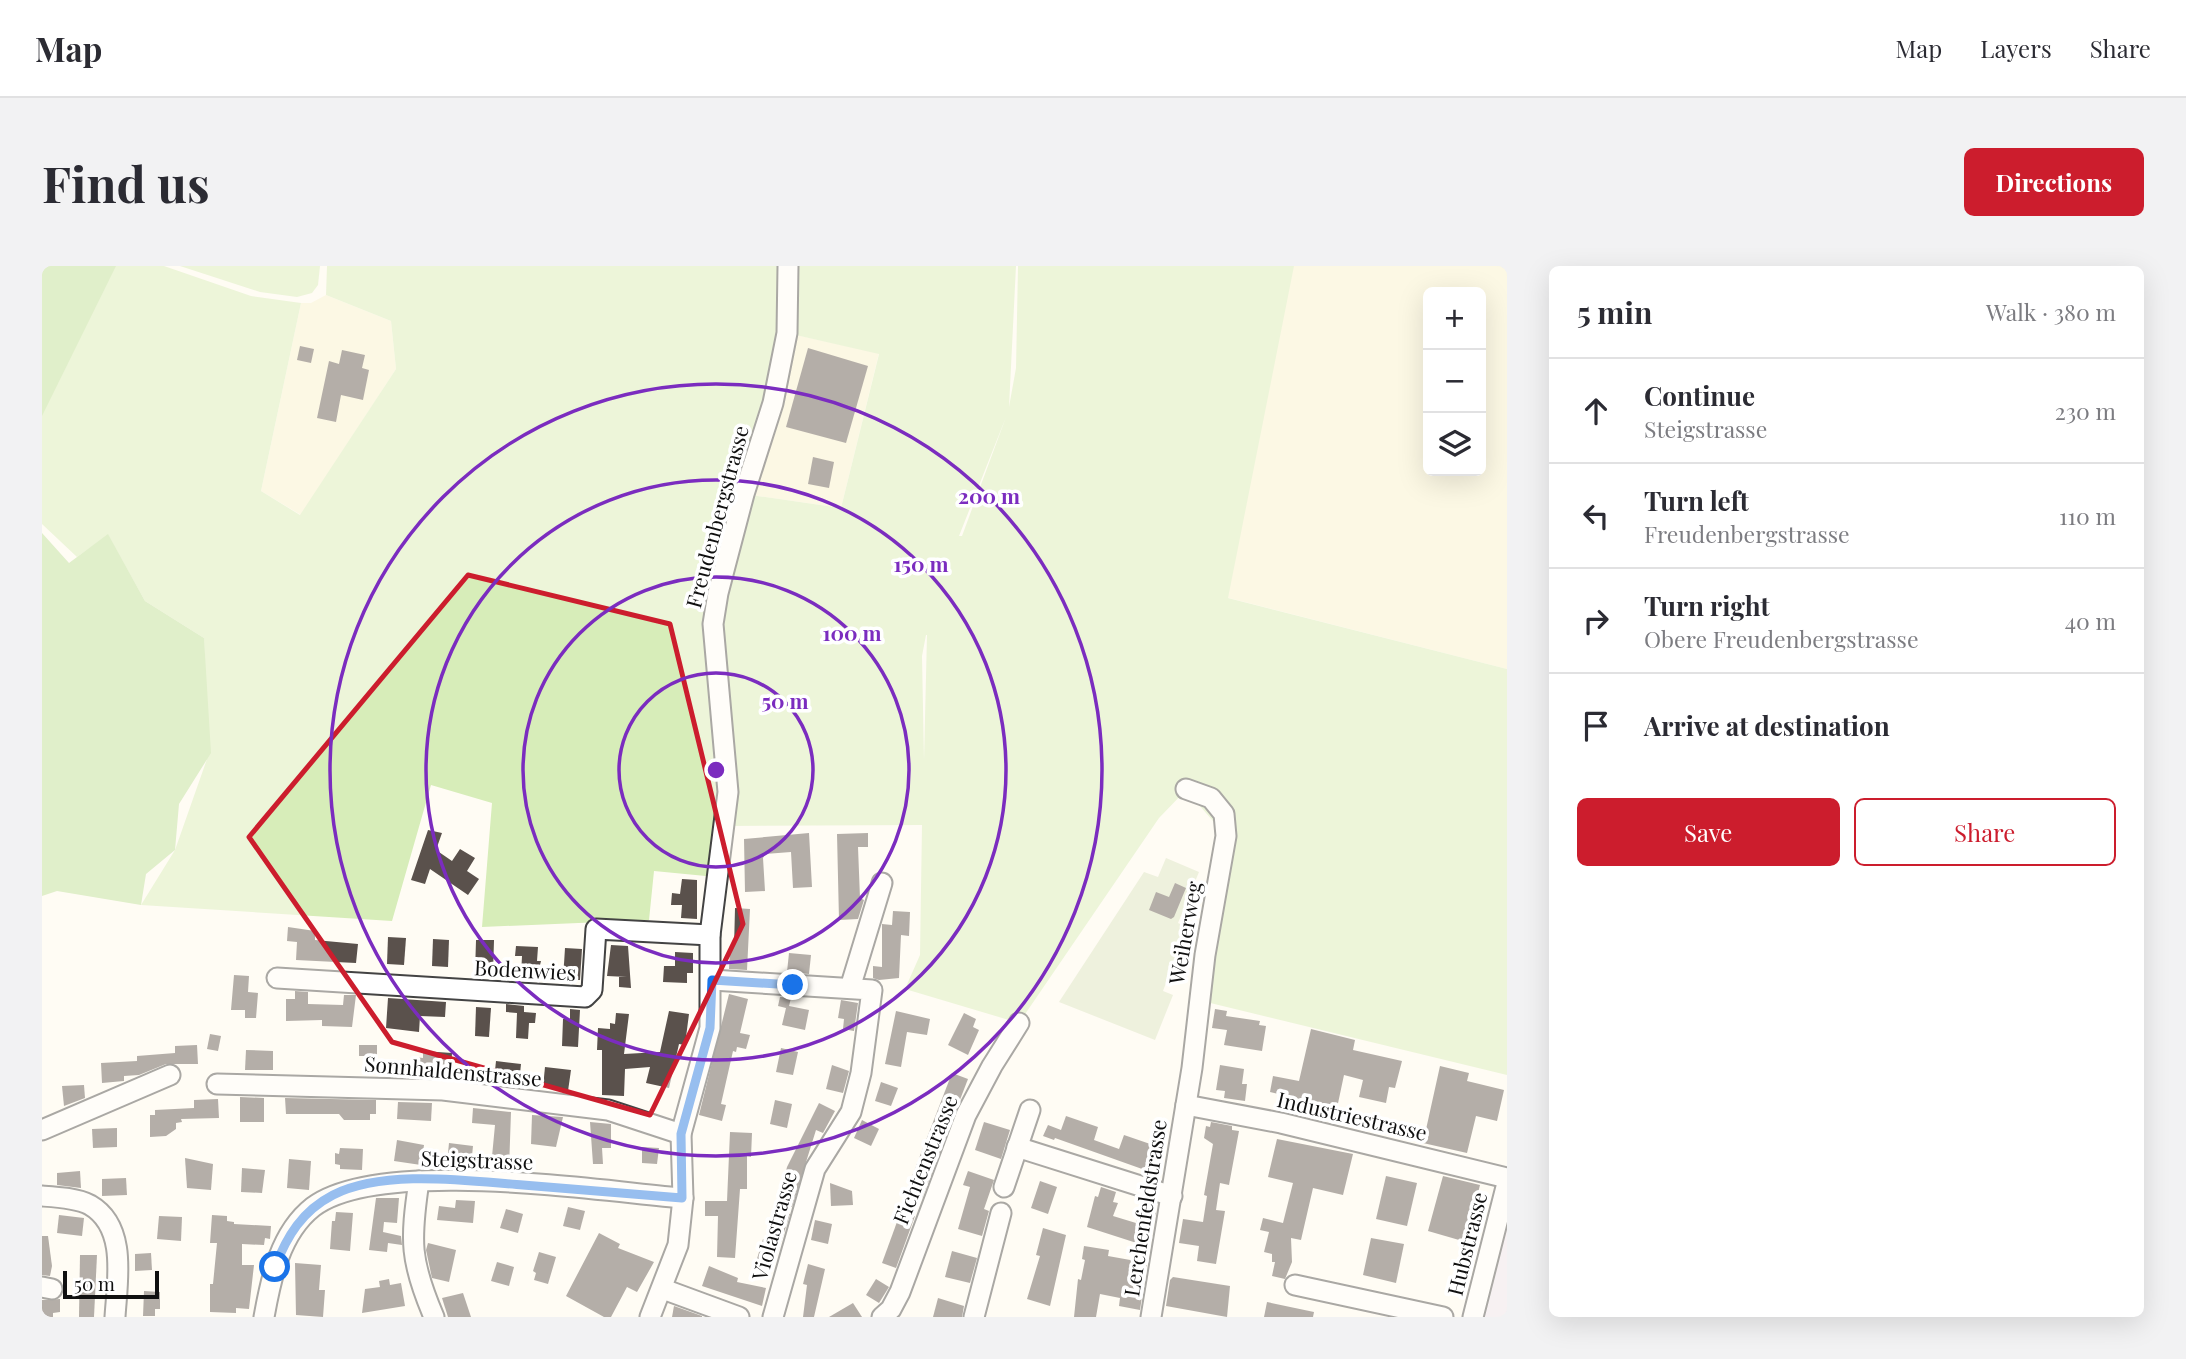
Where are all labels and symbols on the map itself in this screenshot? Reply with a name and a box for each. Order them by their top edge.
street label: Freudenbergstrasse [678,422,754,611]
text: 200 m [958,481,1020,509]
text: 150 m [894,549,948,577]
text: 100 m [822,618,882,646]
text: 50 m [761,686,809,714]
centre of rings [704,758,728,782]
street label: Weiherweg [1161,879,1207,987]
street label: Bodenwies [473,952,577,986]
route end [777,969,808,1000]
street label: Sonnhaldenstrasse [363,1048,543,1092]
street label: Industriestrasse [1275,1084,1430,1146]
street label: Fichtenstrasse [885,1090,963,1228]
street label: Lerchenfeldstrasse [1116,1117,1172,1298]
street label: Steigstrasse [420,1143,534,1175]
street label: Violastrasse [744,1167,802,1284]
street label: Hubstrasse [1440,1189,1492,1298]
route start [259,1251,290,1282]
scale bar [63,1268,159,1300]

